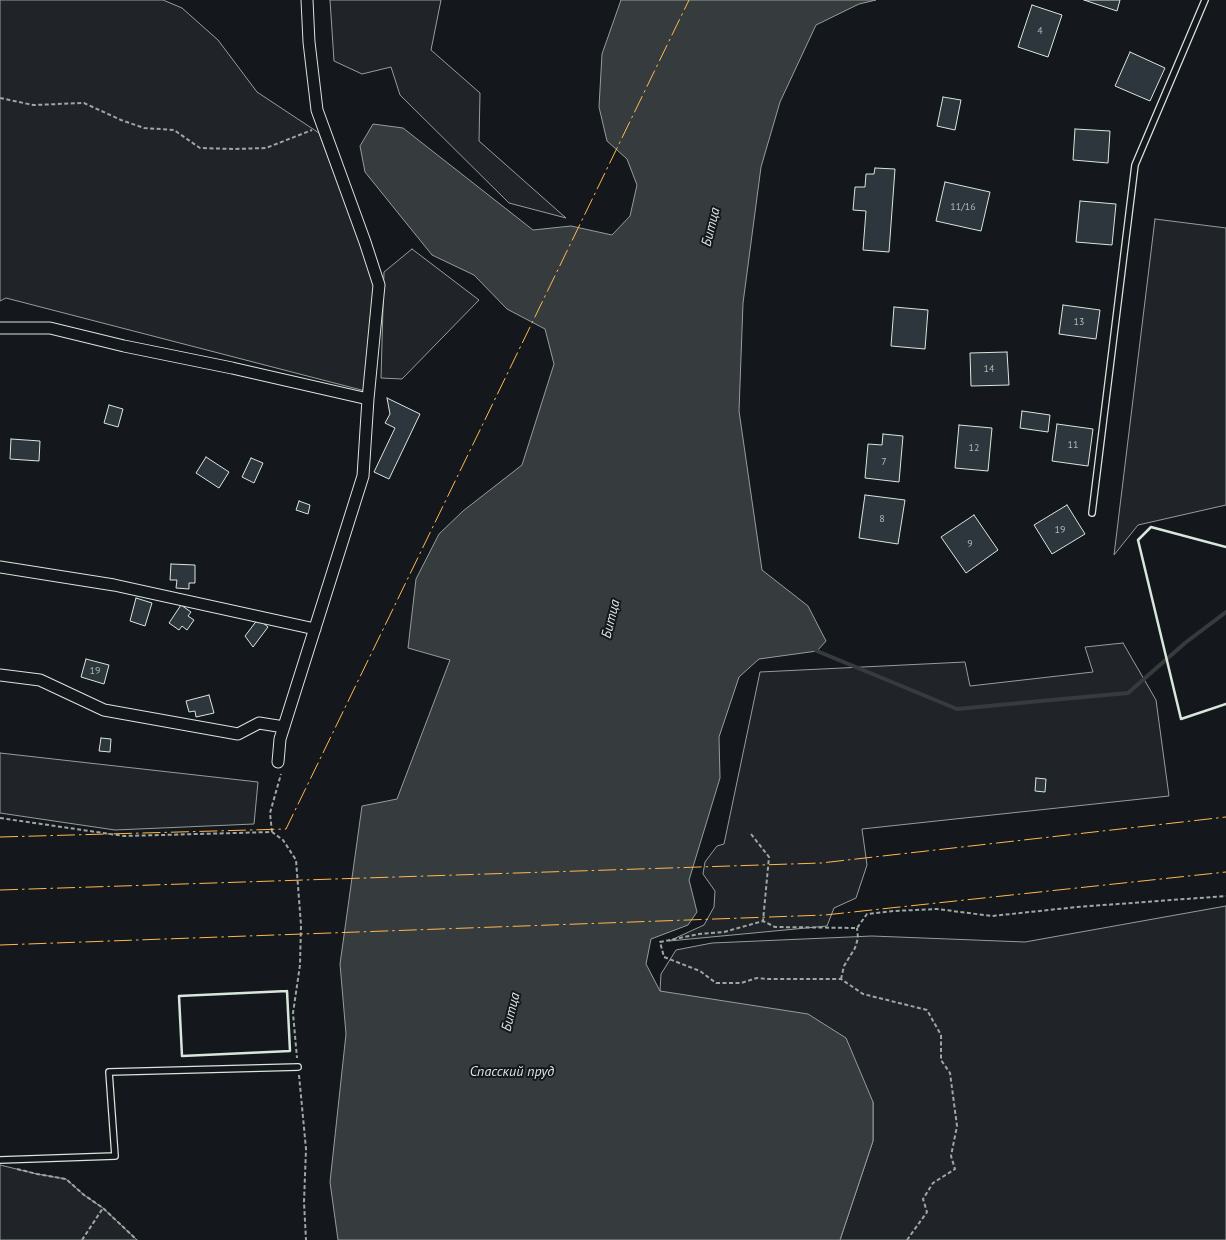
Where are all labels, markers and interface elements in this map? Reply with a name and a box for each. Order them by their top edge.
house number: 4 [1037,25,1043,37]
house number: 11/16 [950,201,976,213]
water label: Битца [698,206,724,248]
house number: 13 [1074,316,1084,328]
house number: 14 [984,363,994,375]
house number: 11 [1068,439,1078,451]
house number: 12 [969,442,979,454]
house number: 7 [881,456,887,468]
house number: 8 [879,513,885,525]
house number: 19 [1055,524,1065,536]
house number: 9 [967,538,973,550]
water label: Битца [598,598,624,640]
house number: 19 [90,665,100,677]
water label: Битца [498,991,524,1033]
water label: Спасский пруд [470,1064,554,1080]

